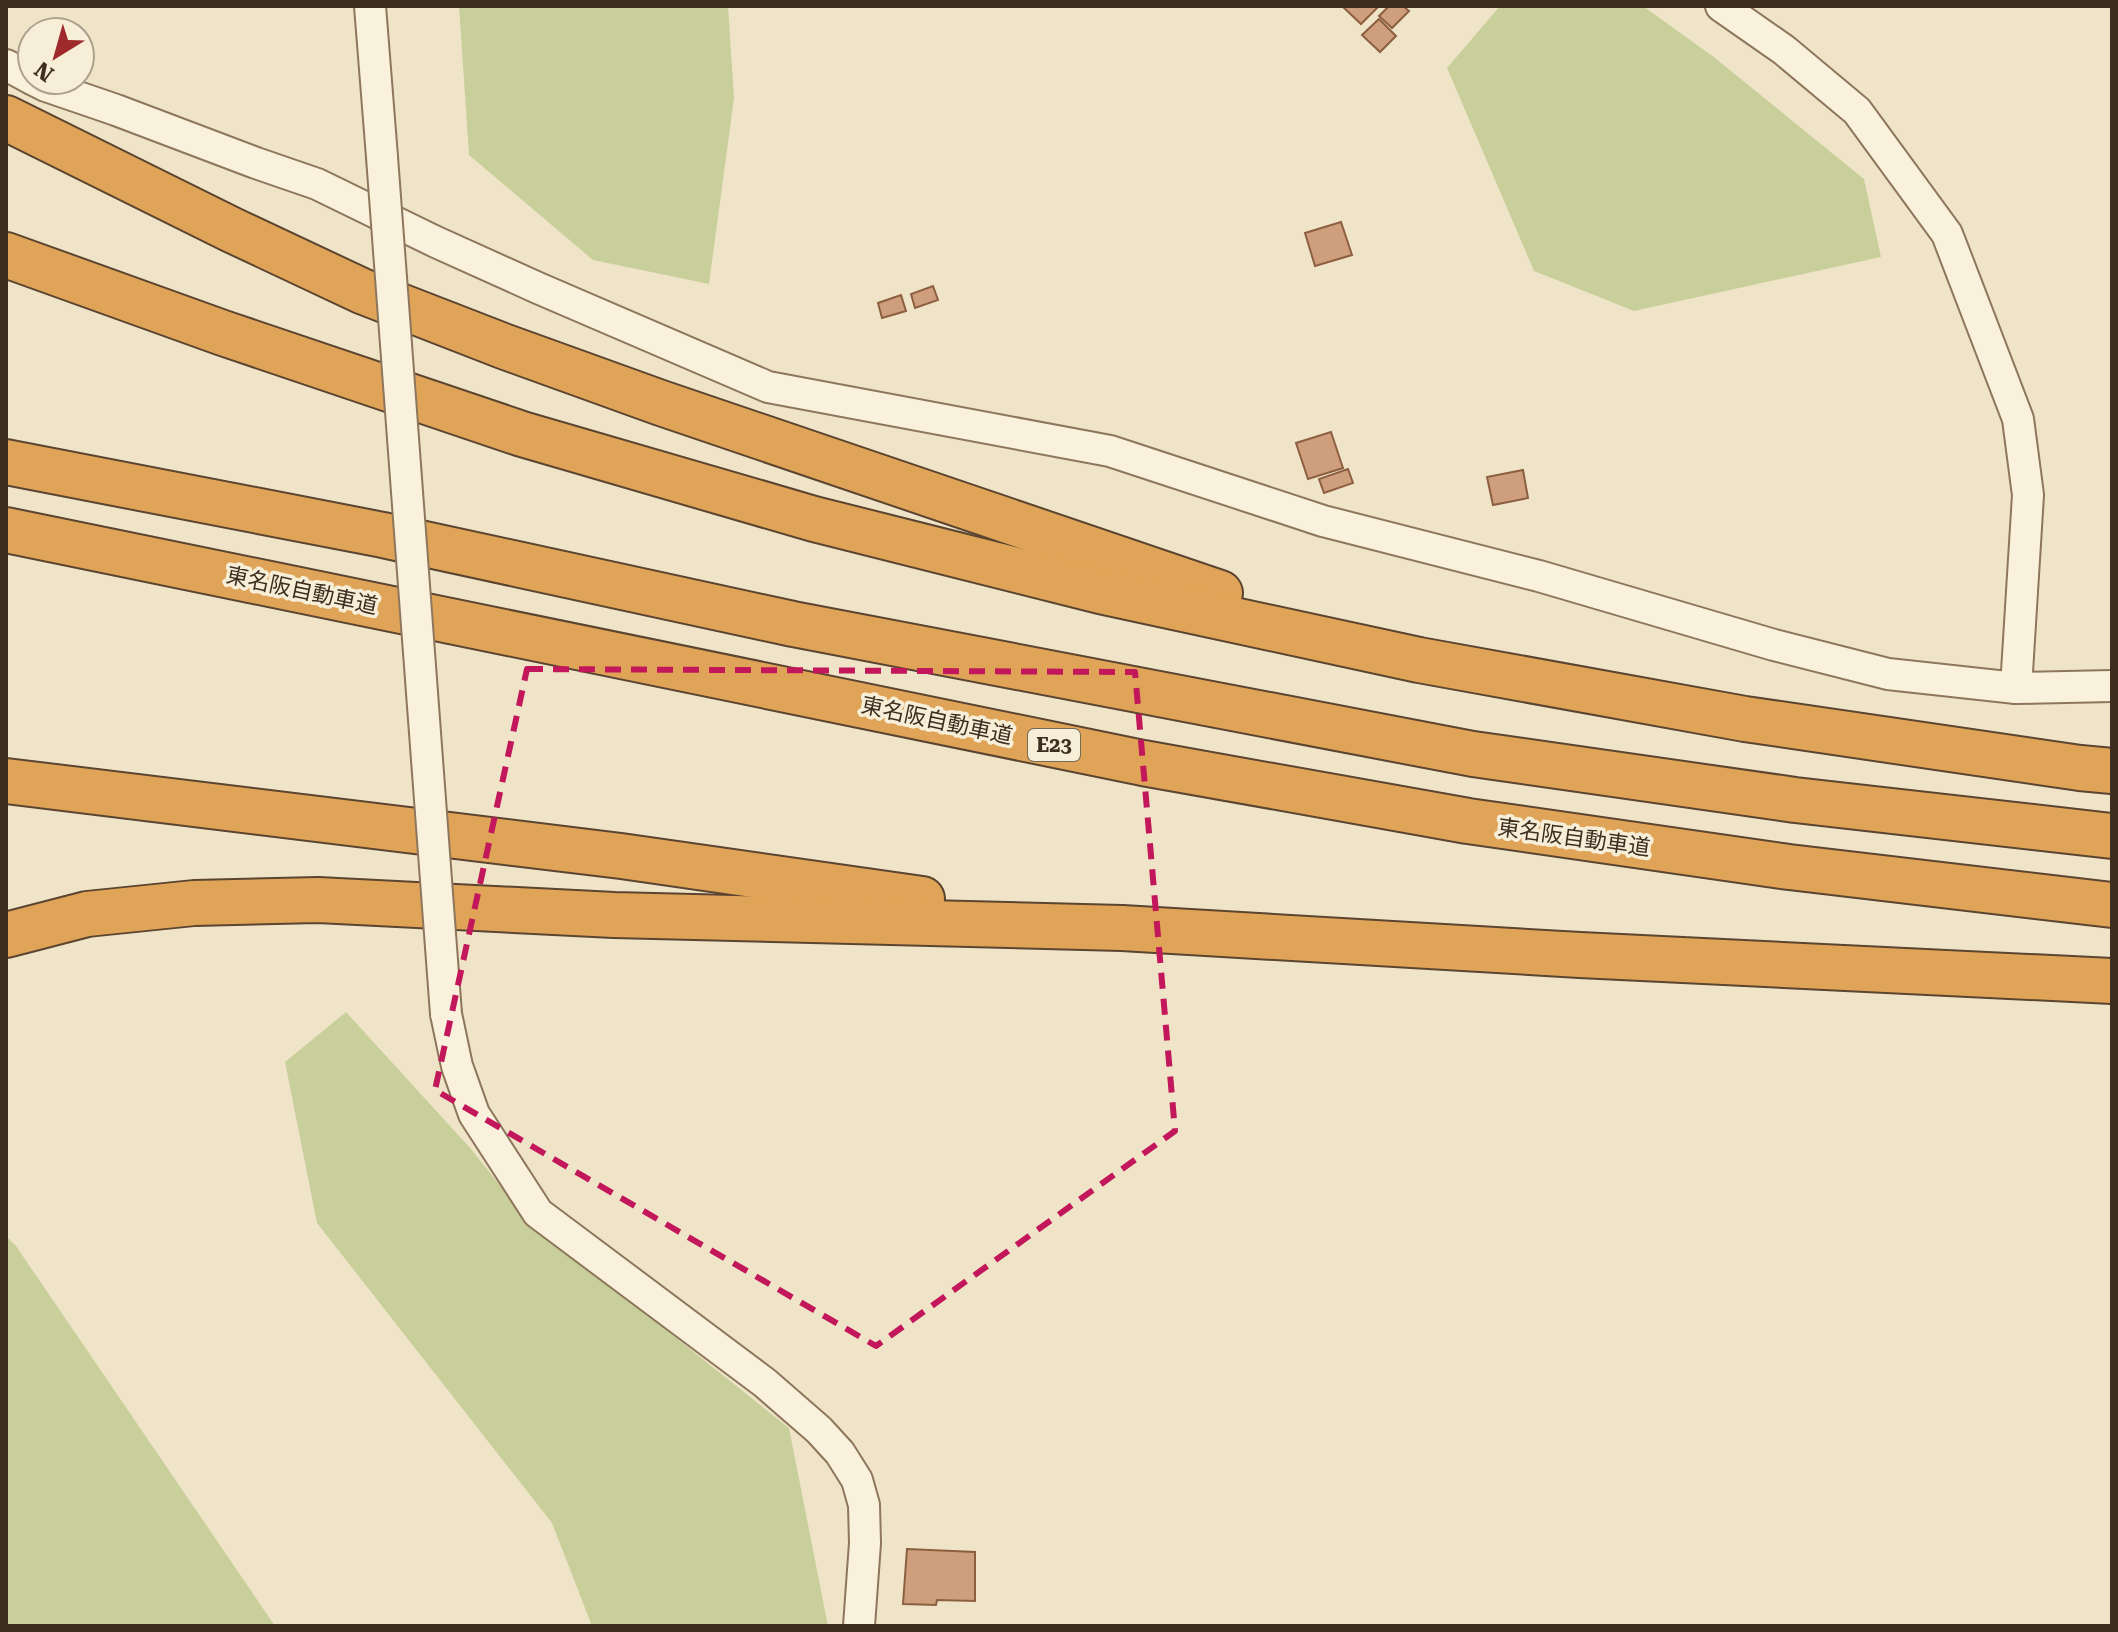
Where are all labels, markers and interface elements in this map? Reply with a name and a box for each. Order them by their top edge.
north arrow [16,16,96,96]
text: N [30,56,59,87]
street label: 東名阪自動車道 [224,562,380,619]
street label: 東名阪自動車道 [859,692,1015,749]
road number: E23 [1028,729,1080,761]
street label: 東名阪自動車道 [1496,814,1652,861]

